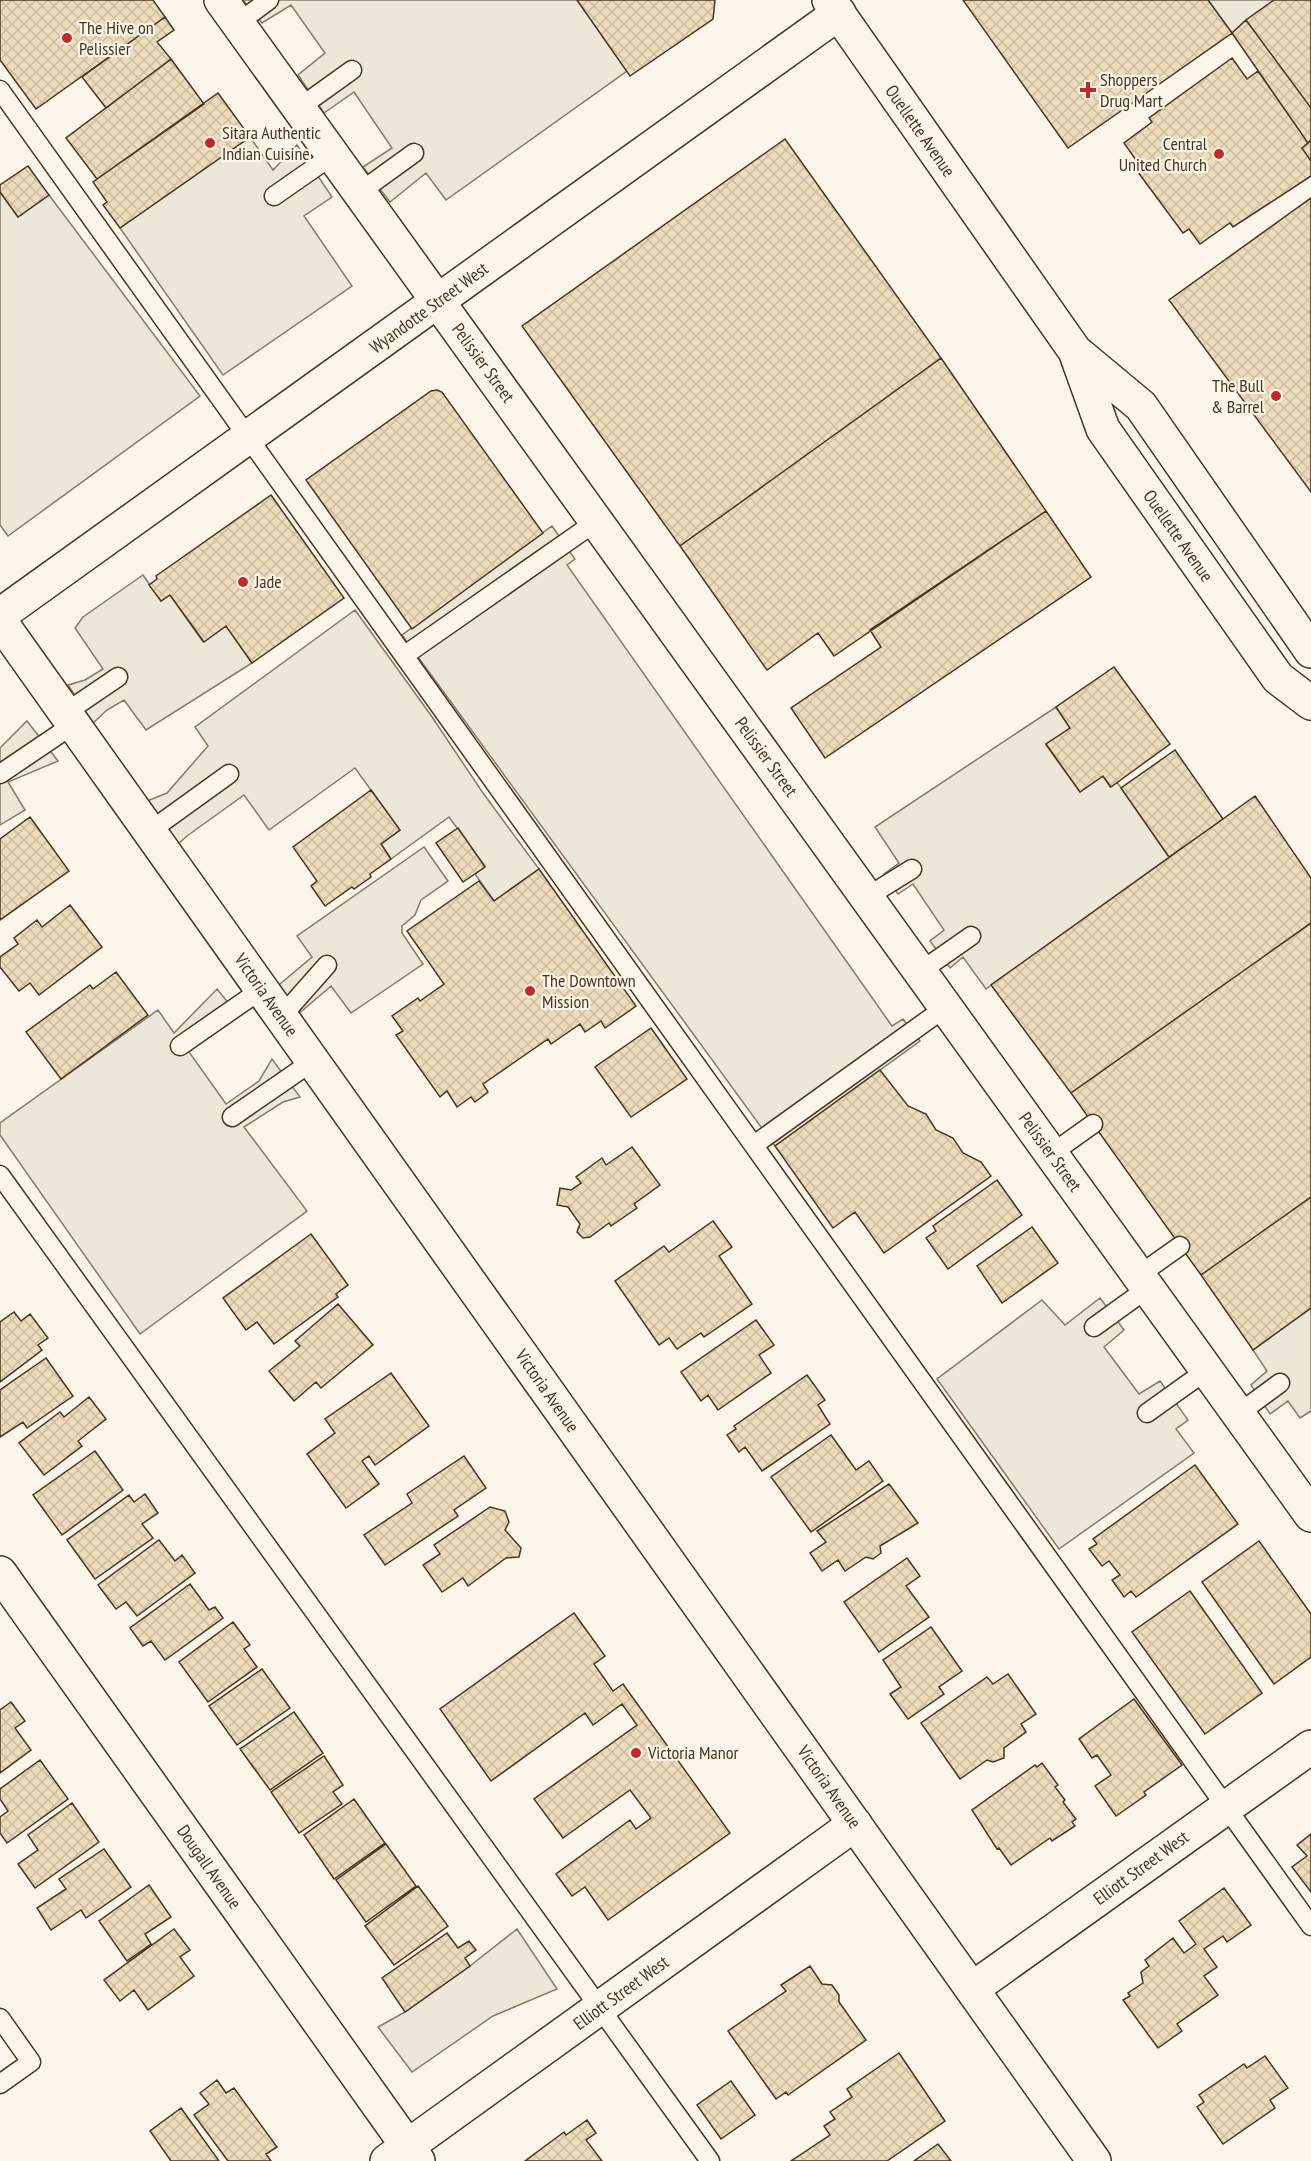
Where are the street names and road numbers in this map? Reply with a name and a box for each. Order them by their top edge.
street label: Ouellette Avenue [880,80,961,181]
street label: Wyandotte Street West [365,257,493,358]
street label: Pelissier Street [447,318,520,407]
street label: Ouellette Avenue [1138,485,1219,586]
street label: Pelissier Street [730,712,803,801]
street label: Victoria Avenue [229,948,303,1041]
street label: Pelissier Street [1014,1107,1087,1196]
street label: Victoria Avenue [510,1344,584,1437]
street label: Victoria Avenue [792,1740,866,1833]
street label: Dougall Avenue [172,1820,247,1913]
street label: Elliott Street West [1089,1825,1193,1910]
street label: Elliott Street West [569,1950,673,2035]

